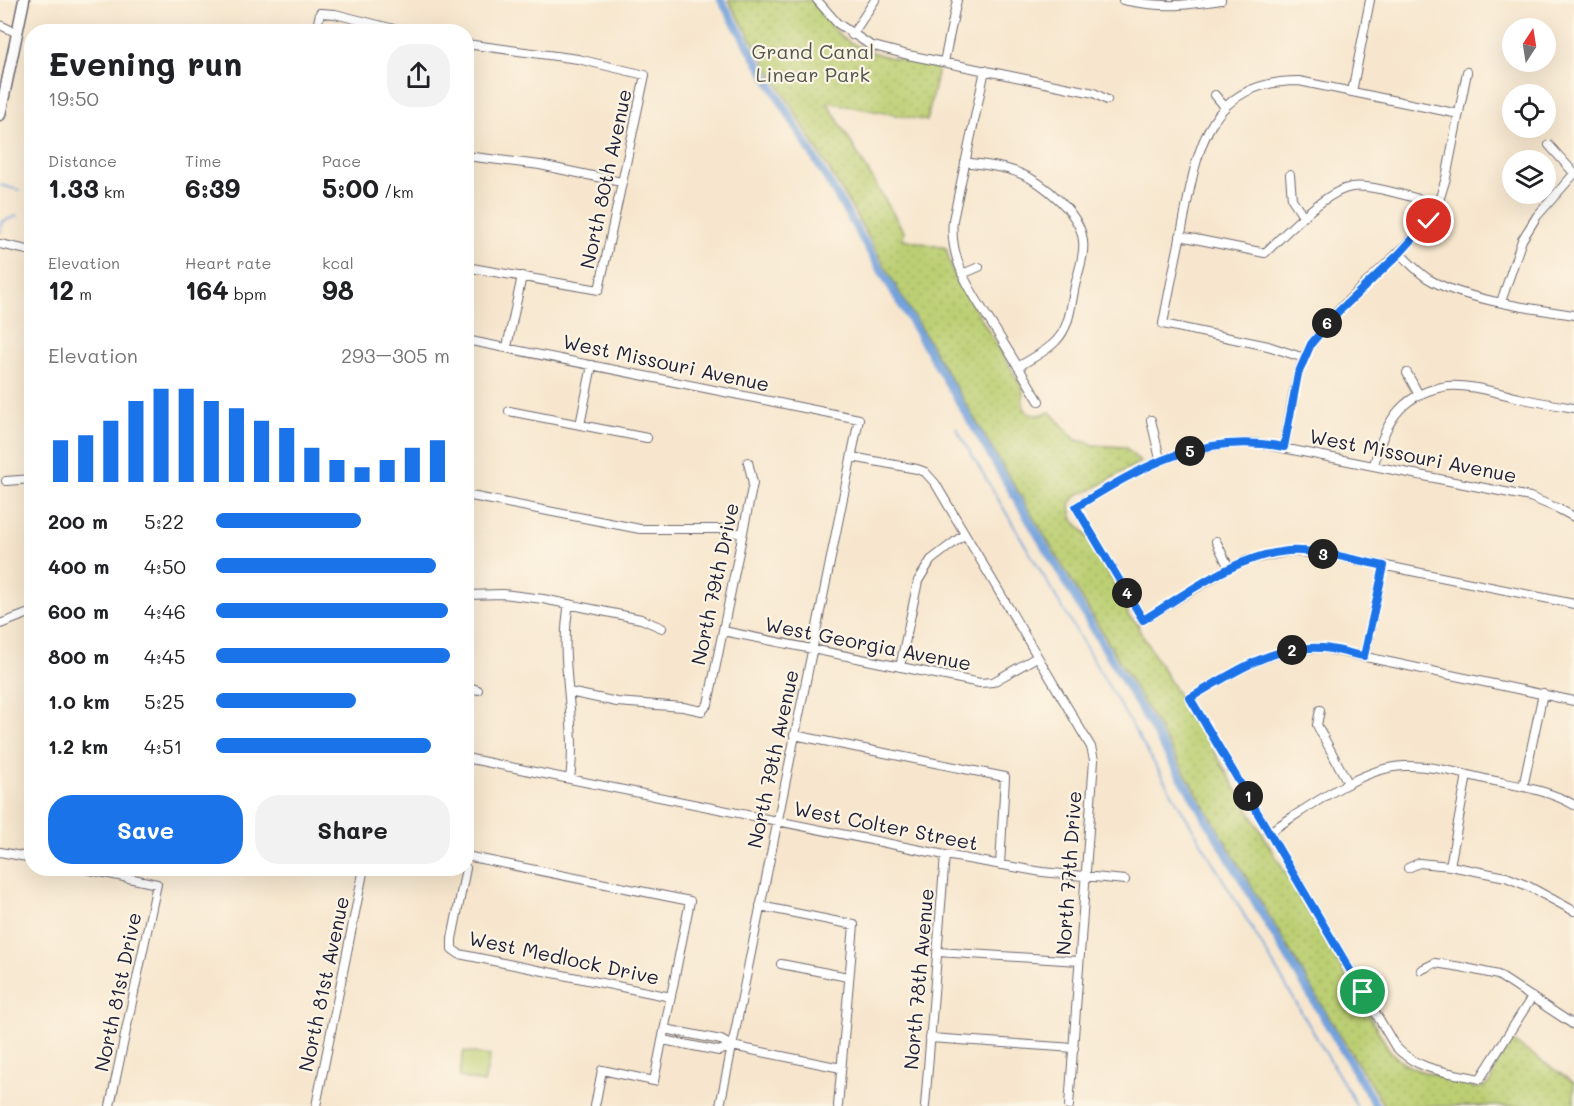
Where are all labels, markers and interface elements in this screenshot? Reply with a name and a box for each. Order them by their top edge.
north arrow [1502,18,1556,72]
map controls [1502,18,1556,204]
park label: Grand Canal Linear Park [752,38,874,87]
text: Evening run [48,41,242,84]
button: share [387,44,450,107]
button: locate [1502,84,1556,138]
text: 19:50 [48,85,99,111]
street label: North 80th Avenue [573,86,637,271]
text: Distance [48,150,117,171]
text: Time [185,150,221,171]
text: Pace [322,150,361,171]
button: layers [1502,150,1556,204]
text: 1.33 [48,171,99,205]
text: 6:39 [185,171,240,205]
text: 5:00 [322,171,379,205]
text: km [99,181,125,202]
text: /km [379,181,414,202]
pin [1403,195,1454,246]
icon: check [1412,204,1445,237]
text: Elevation [48,252,120,273]
text: Heart rate [185,252,271,273]
text: kcal [322,252,354,273]
text: 12 [48,273,74,307]
text: 164 [185,273,229,307]
text: 98 [322,273,354,307]
text: m [74,283,92,304]
text: bpm [229,283,267,304]
pin: 6 [1312,308,1342,338]
text: 6 [1322,312,1332,333]
street label: West Missouri Avenue [560,327,772,397]
text: Elevation [48,342,138,368]
text: 293–305 m [341,342,450,368]
street label: West Missouri Avenue [1307,422,1519,488]
pin: 5 [1175,436,1205,466]
text: 5 [1185,440,1195,461]
street label: North 79th Drive [684,500,744,667]
text: 200 m [48,508,108,534]
text: 5:22 [144,508,184,534]
pin: 3 [1308,539,1338,569]
text: 3 [1318,543,1328,564]
text: 400 m [48,553,109,579]
text: 4:50 [144,553,186,579]
pin: 4 [1112,578,1142,608]
text: 4 [1122,582,1132,603]
text: 600 m [48,598,109,624]
text: 4:46 [144,598,186,624]
street label: West Georgia Avenue [763,610,974,676]
pin: 2 [1277,635,1307,665]
text: 2 [1288,639,1296,660]
text: 800 m [48,643,109,669]
text: 4:45 [144,643,185,669]
street label: North 79th Avenue [740,667,804,850]
text: 1.0 km [48,688,110,714]
text: 5:25 [144,688,185,714]
text: 1.2 km [48,733,108,759]
text: 4:51 [144,733,183,759]
pin: 1 [1233,781,1263,811]
text: 1 [1244,785,1252,806]
street label: North 77th Drive [1049,790,1087,956]
street label: West Colter Street [792,794,981,856]
button: Save [48,795,243,864]
button: Share [255,795,450,864]
street label: North 78th Avenue [897,887,939,1071]
street label: North 81st Avenue [292,894,354,1074]
street label: North 81st Drive [87,910,147,1074]
street label: West Medlock Drive [466,924,662,990]
pin [1337,966,1388,1017]
icon: arrive [1346,975,1379,1008]

